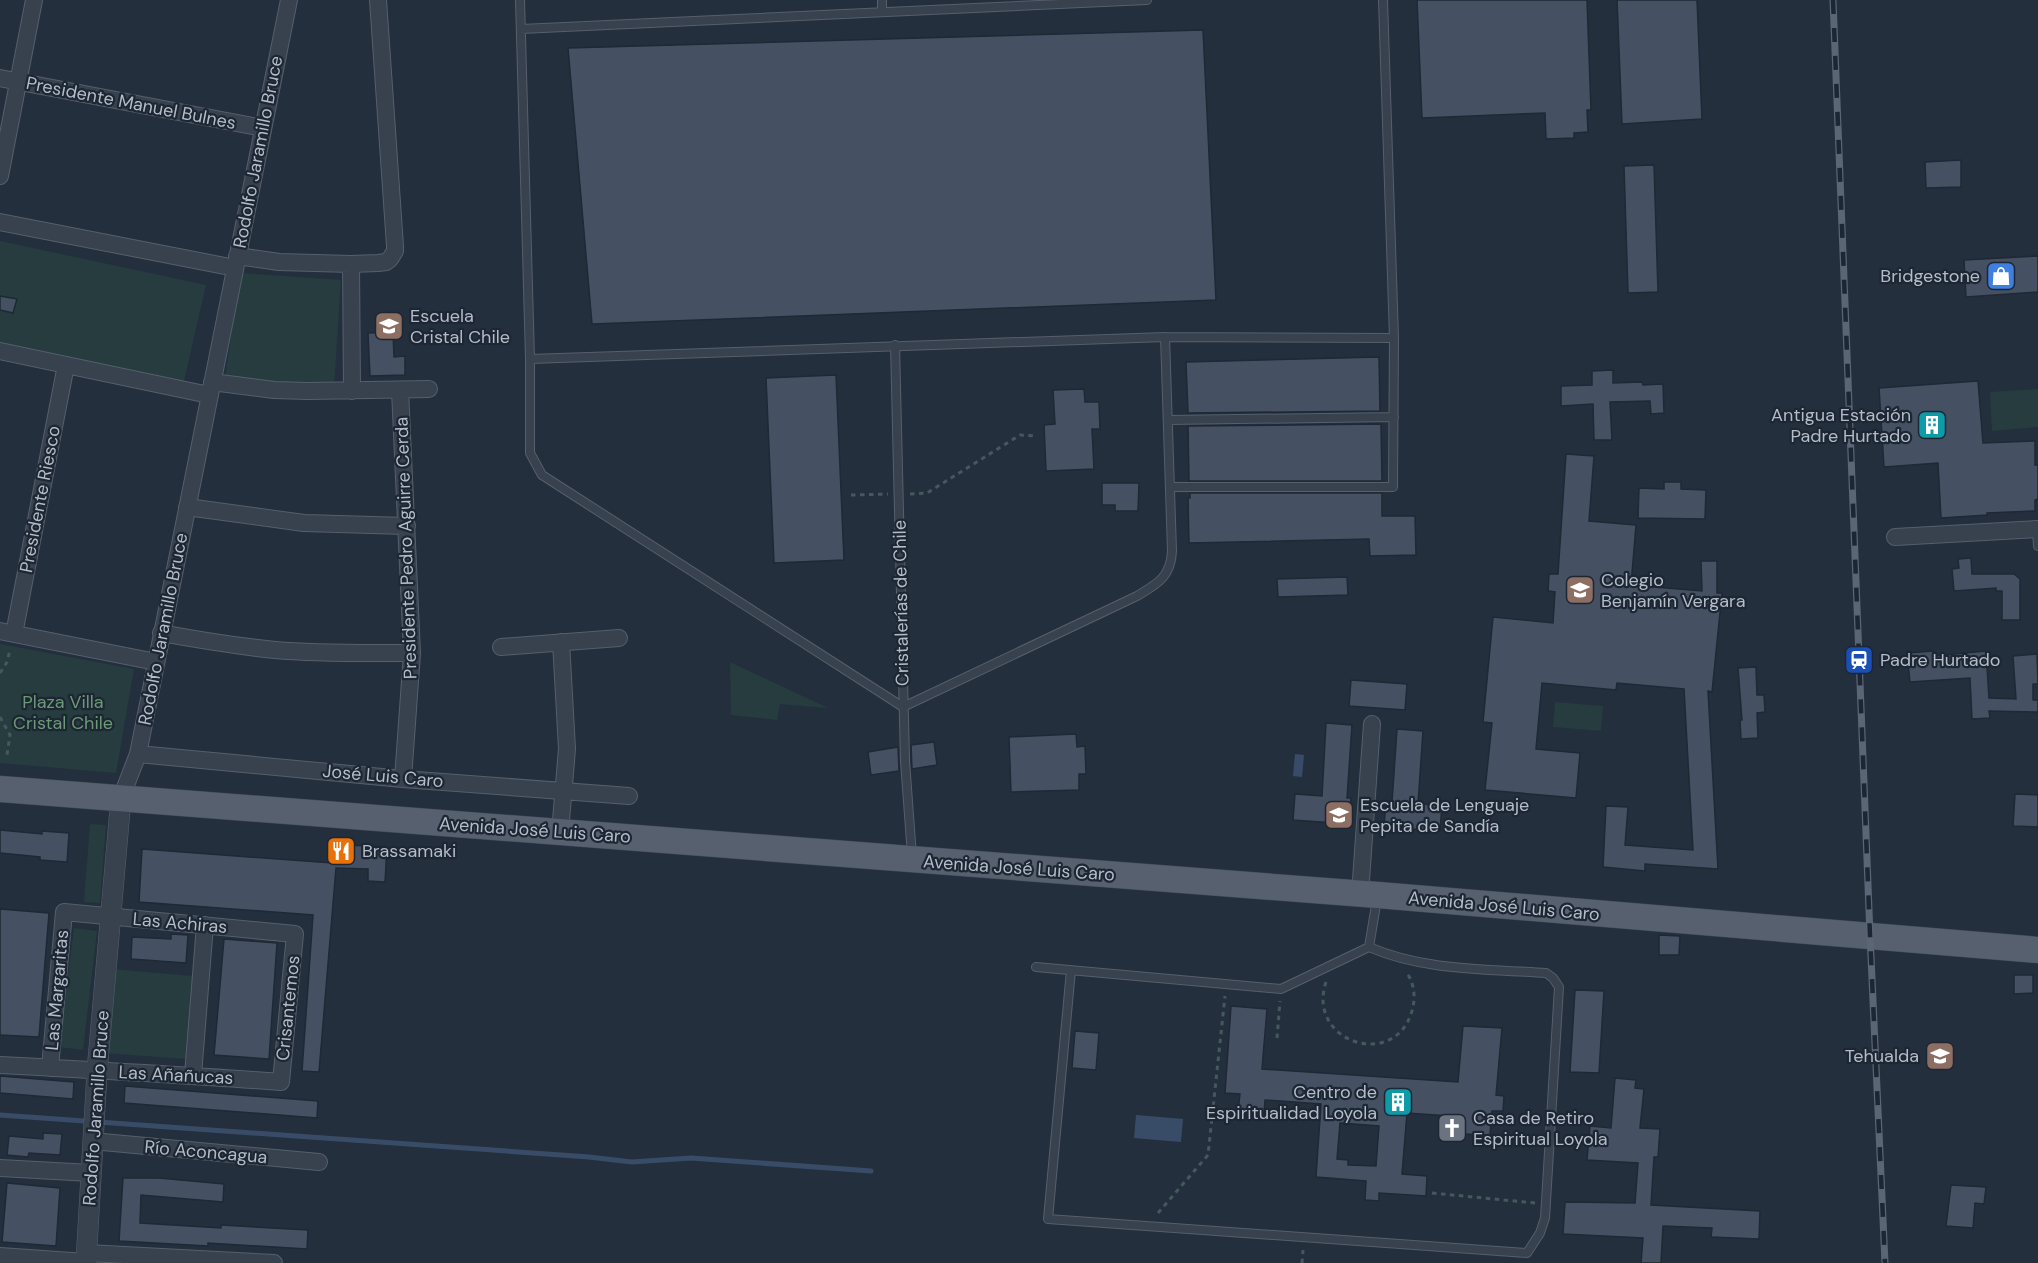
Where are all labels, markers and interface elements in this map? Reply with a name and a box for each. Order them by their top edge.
street label: Rodolfo Jaramillo Bruce [228,54,288,250]
street label: Presidente Manuel Bulnes [24,71,238,135]
shop icon: Bridgestone [1985,260,2017,292]
place label: Bridgestone [1880,264,1980,288]
place label: Escuela Cristal Chile [410,304,510,349]
school or university icon: Escuela Cristal Chile [373,310,405,342]
place label: Antigua Estación Padre Hurtado [1771,403,1911,448]
building icon: Antigua Estación Padre Hurtado [1916,409,1948,441]
street label: Presidente Pedro Aguirre Cerda [389,416,423,680]
street label: Presidente Riesco [14,423,66,575]
street label: Cristalerías de Chile [888,520,914,686]
street label: Rodolfo Jaramillo Bruce [133,531,193,727]
place label: Colegio Benjamín Vergara [1601,568,1746,613]
school or university icon: Colegio Benjamín Vergara [1564,574,1596,606]
station icon: Padre Hurtado [1843,644,1875,676]
place label: Padre Hurtado [1880,648,2000,672]
park label: Plaza Villa Cristal Chile [13,690,113,735]
street label: José Luis Caro [321,759,445,793]
place label: Escuela de Lenguaje Pepita de Sandía [1360,793,1529,838]
school or university icon: Escuela de Lenguaje Pepita de Sandía [1323,799,1355,831]
street label: Avenida José Luis Caro [438,811,632,849]
restaurant icon: Brassamaki [325,835,357,867]
place label: Brassamaki [362,839,456,863]
street label: Avenida José Luis Caro [922,849,1116,887]
street label: Avenida José Luis Caro [1407,886,1601,926]
street label: Las Achiras [132,907,228,939]
street label: Las Margaritas [40,929,74,1051]
street label: Crisantemos [271,954,305,1062]
street label: Rodolfo Jaramillo Bruce [77,1010,115,1206]
school or university icon: Tehualda [1924,1040,1956,1072]
place label: Tehualda [1845,1044,1919,1068]
street label: Las Añañucas [118,1060,234,1090]
place label: Centro de Espiritualidad Loyola [1206,1080,1377,1125]
building icon: Centro de Espiritualidad Loyola [1382,1086,1414,1118]
place label: Casa de Retiro Espiritual Loyola [1473,1106,1607,1151]
church icon: Casa de Retiro Espiritual Loyola [1436,1112,1468,1144]
street label: Río Aconcagua [144,1135,268,1169]

